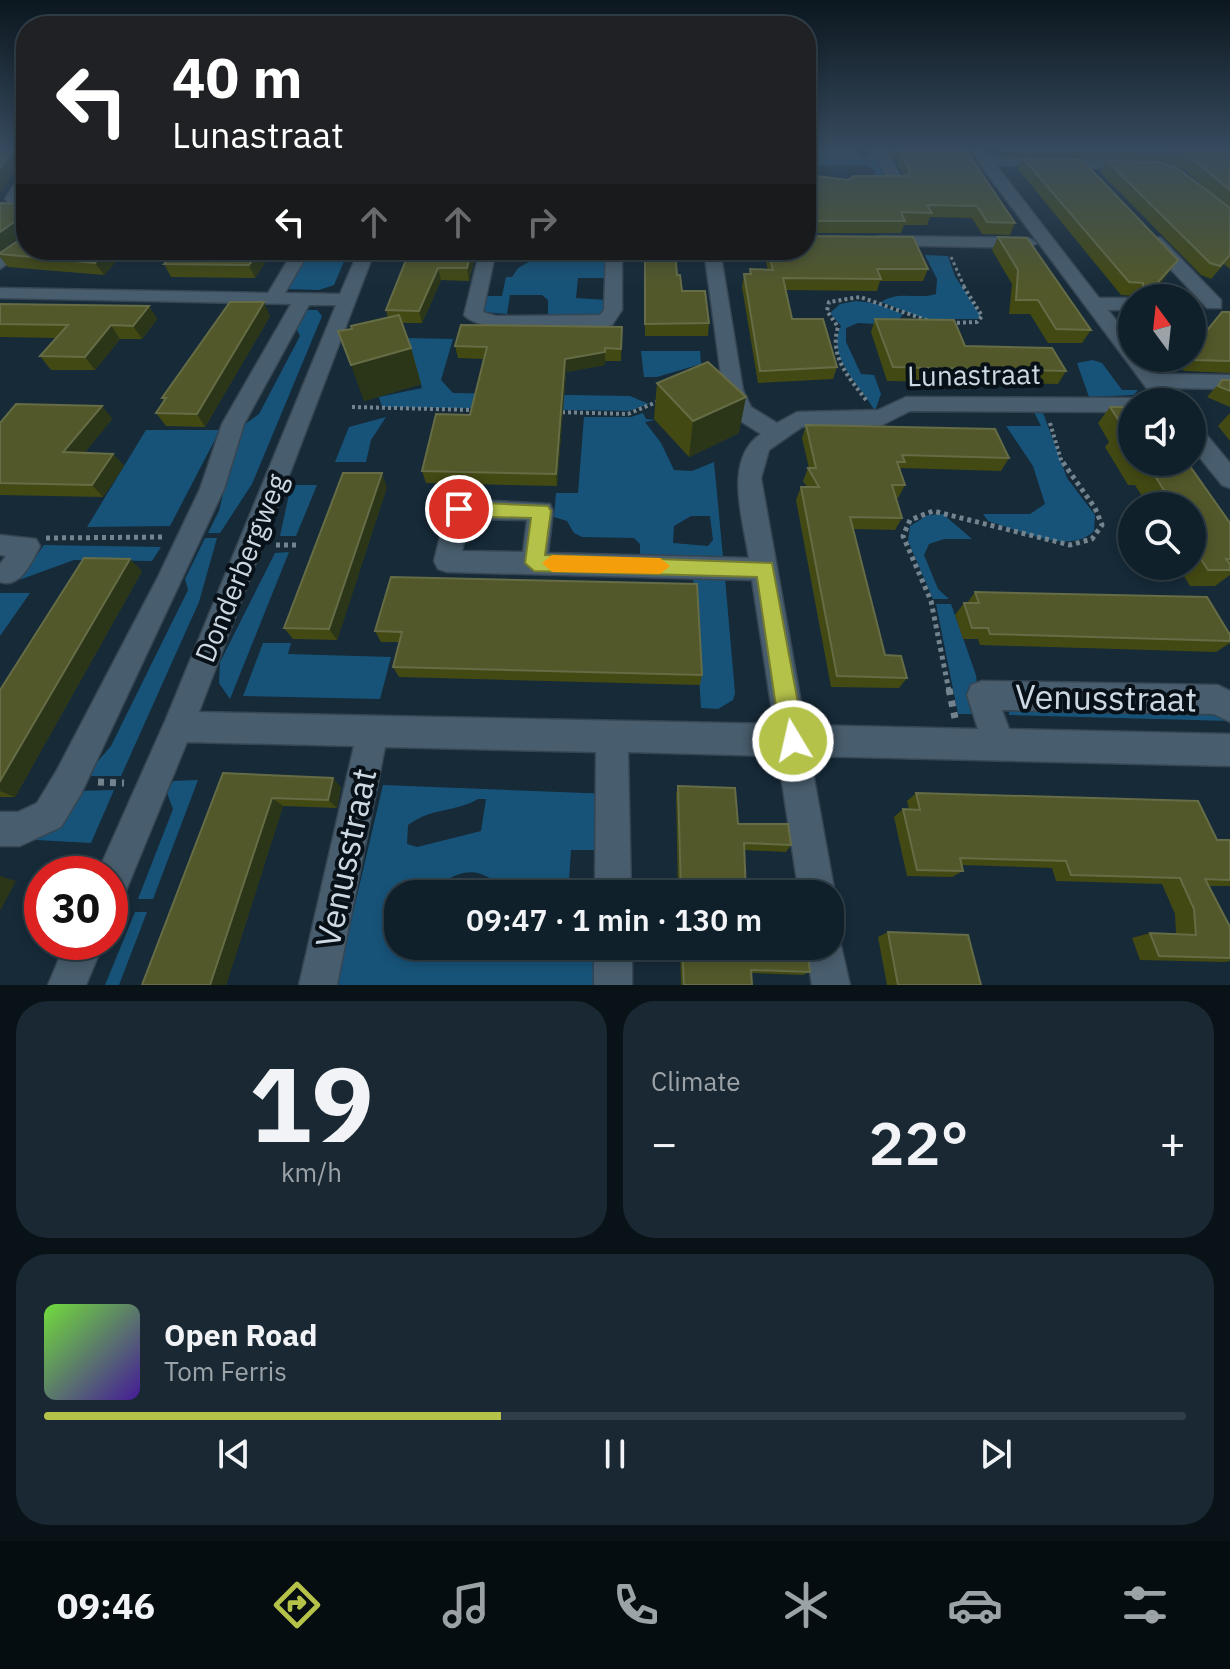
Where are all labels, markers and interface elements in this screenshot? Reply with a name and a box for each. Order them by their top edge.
text: 40 m [172,41,302,113]
icon: left [40,48,144,152]
text: Lunastraat [172,111,344,158]
icon: left [268,200,312,244]
icon: ahead [352,200,396,244]
icon: ahead [436,200,480,244]
icon: right [520,200,564,244]
north arrow [1118,284,1206,372]
map controls [1118,284,1206,580]
street label: Lunastraat [907,355,1041,394]
button: sound [1118,388,1206,476]
street label: Donderbergweg [186,468,295,667]
pin [425,475,493,543]
icon: arrive [437,487,481,531]
button: search [1118,492,1206,580]
street label: Venusstraat [1015,673,1197,721]
position arrow [751,699,835,783]
street label: Venusstraat [305,764,385,951]
speed limit sign: 30 [24,856,128,960]
text: 09:47 · 1 min · 130 m [466,900,762,939]
text: 19 [249,1035,374,1171]
text: Climate [651,1064,741,1098]
text: 22° [868,1103,969,1182]
text: − [651,1114,677,1171]
text: + [1160,1114,1186,1171]
text: km/h [281,1155,342,1189]
text: Open Road [164,1315,317,1354]
text: Tom Ferris [164,1354,287,1388]
icon: previous [212,1432,256,1476]
icon: pause [593,1432,637,1476]
icon: next [974,1432,1018,1476]
icon: directions [269,1577,325,1633]
icon: music [438,1577,494,1633]
icon: phone [608,1577,664,1633]
icon: climate [778,1577,834,1633]
icon: car [947,1577,1003,1633]
icon: filters [1117,1577,1173,1633]
text: 09:46 [57,1582,155,1629]

